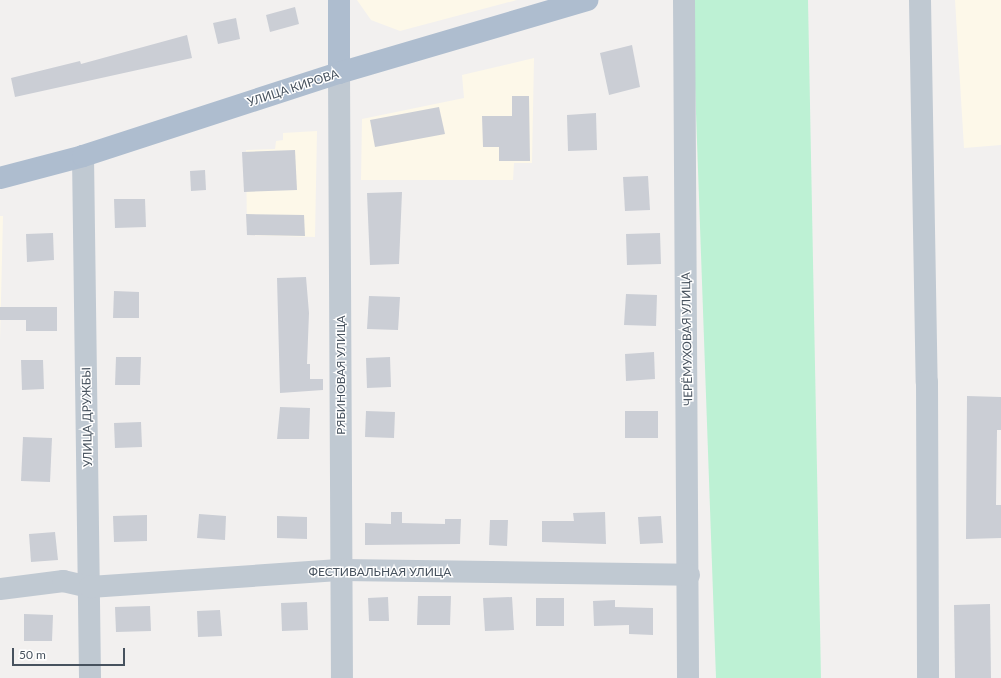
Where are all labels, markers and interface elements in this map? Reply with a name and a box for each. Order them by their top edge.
street label: УЛИЦА КИРОВА [246,66,340,110]
street label: ЧЕРЁМУХОВАЯ УЛИЦА [679,272,695,406]
street label: РЯБИНОВАЯ УЛИЦА [334,315,348,435]
street label: УЛИЦА ДРУЖБЫ [79,367,95,467]
street label: ФЕСТИВАЛЬНАЯ УЛИЦА [309,565,451,579]
scale bar [14,640,127,666]
text: 50 m [19,647,46,662]

